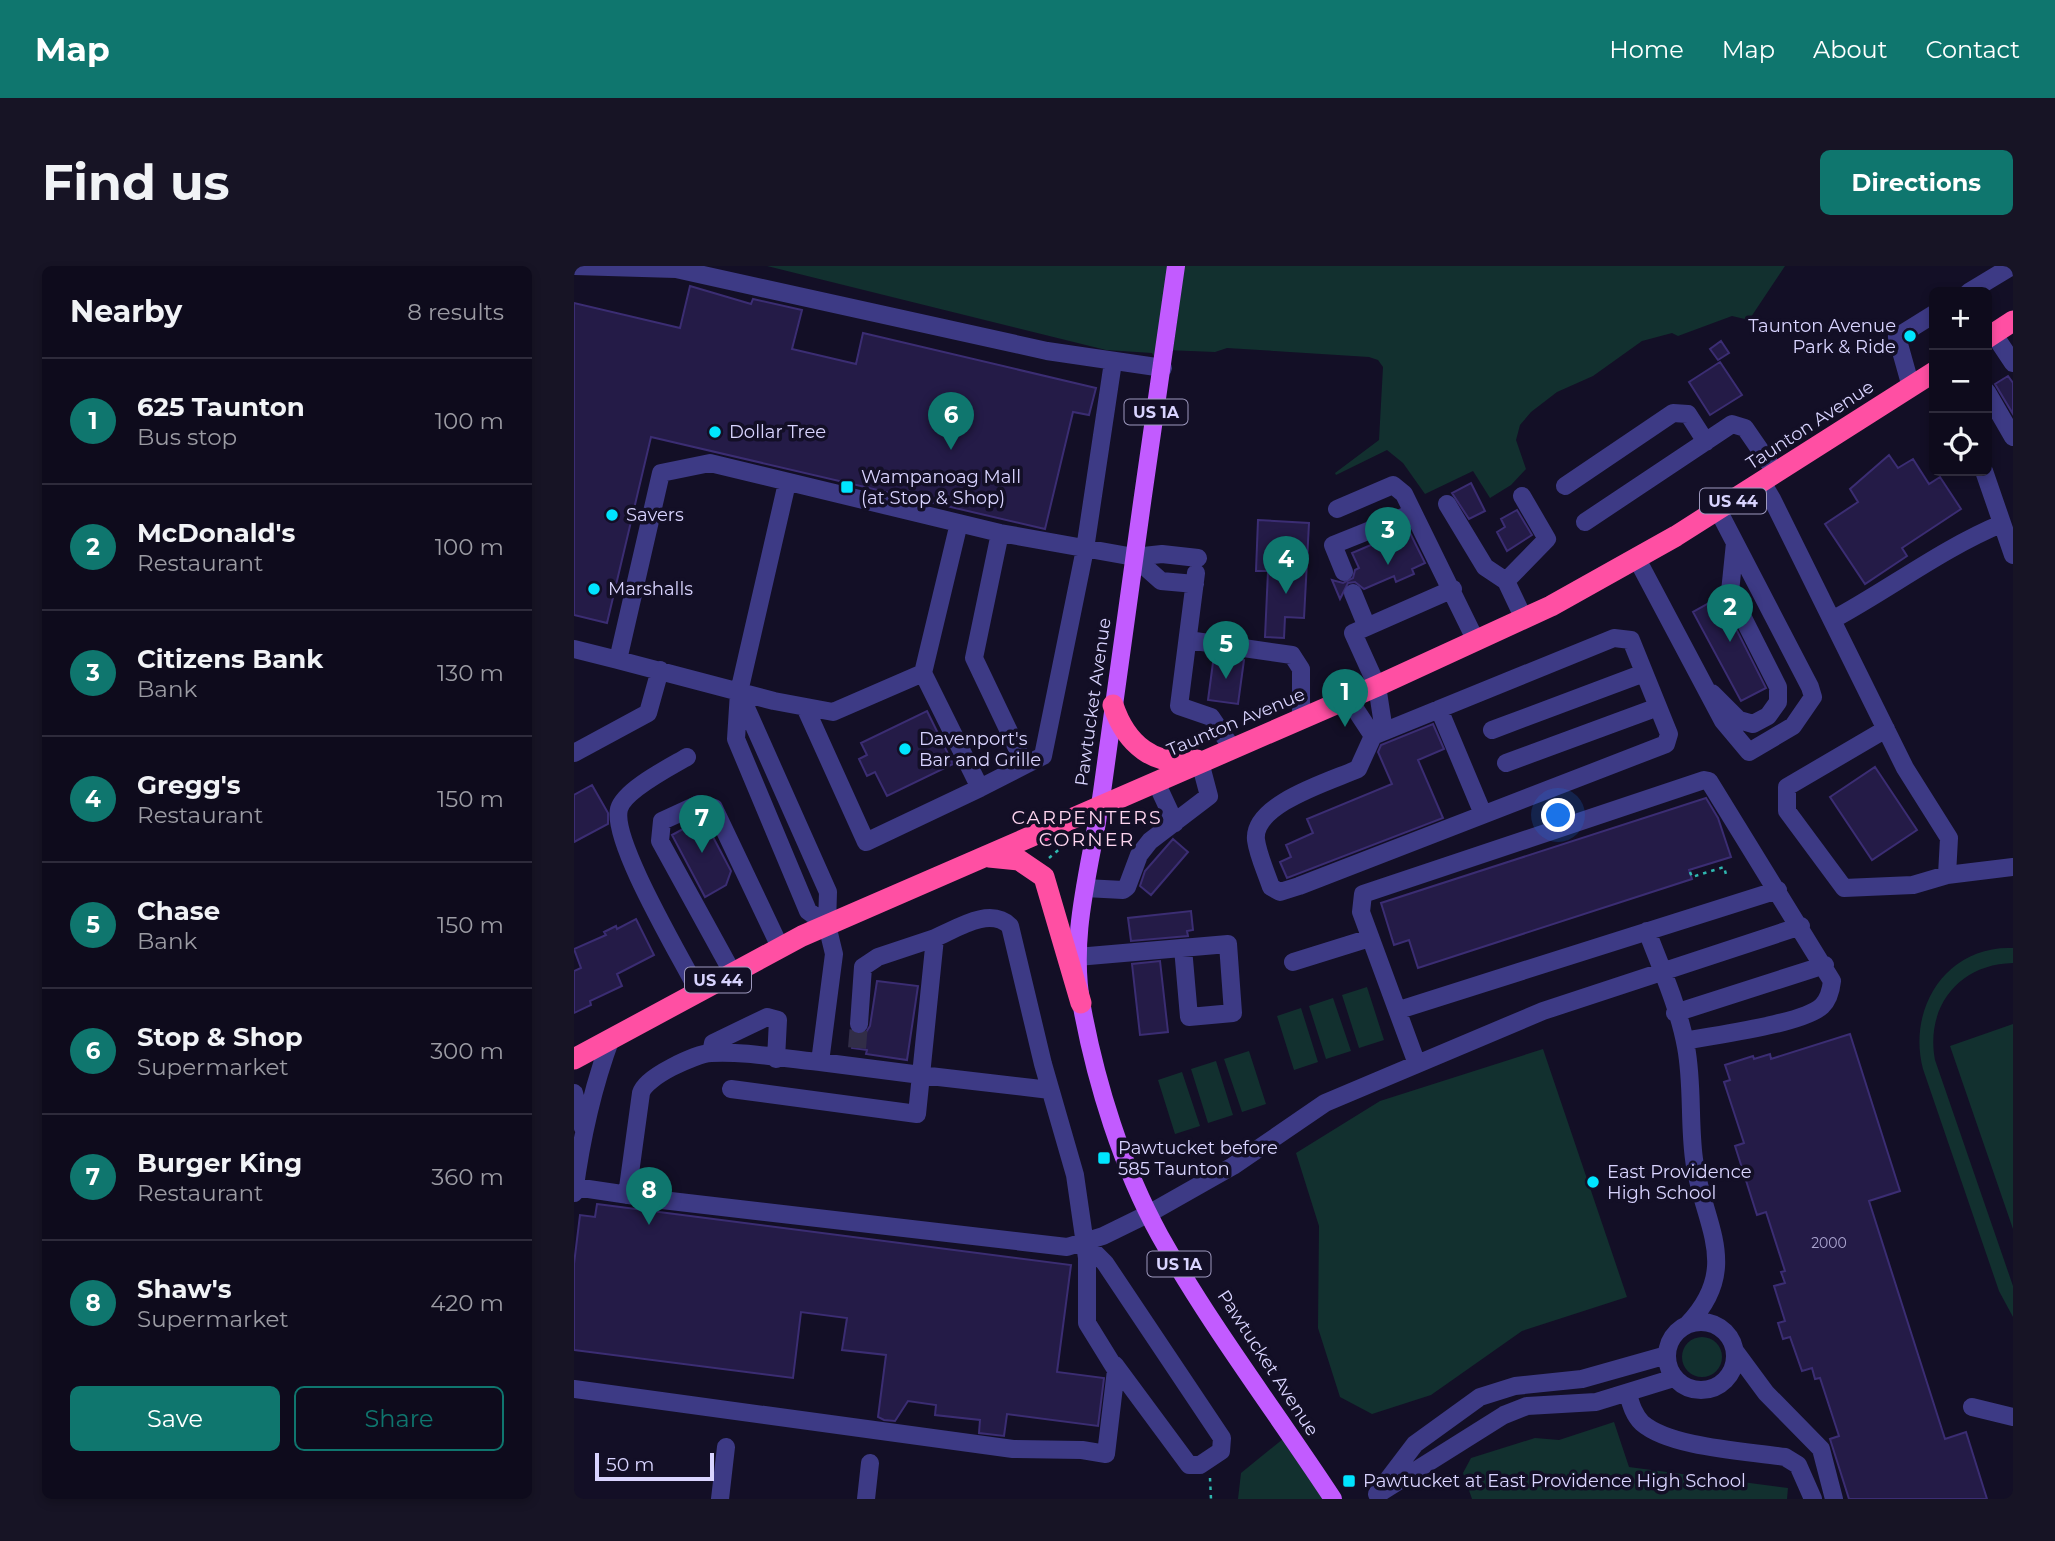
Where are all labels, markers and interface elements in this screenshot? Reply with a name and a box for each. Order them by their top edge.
text: Map [35,29,110,69]
text: Home [1609,35,1684,64]
text: Map [1722,35,1775,64]
text: About [1813,35,1887,64]
text: Contact [1925,35,2020,64]
button: Directions [1820,150,2013,215]
text: Find us [42,153,230,212]
map controls [1929,287,1992,476]
button: + [1929,287,1992,350]
text: Nearby [70,293,182,330]
text: 8 results [407,298,504,326]
place label: Taunton Avenue Park & Ride [1748,315,1896,358]
marker: Taunton Avenue Park & Ride [1902,328,1918,344]
button: − [1929,350,1992,413]
street label: Taunton Avenue [1742,375,1878,474]
text: 625 Taunton [137,391,305,423]
pin: 6 [928,392,974,450]
road number: US 1A [1124,400,1188,424]
text: 1 [88,407,98,435]
text: 100 m [435,407,504,435]
button: locate [1929,413,1992,476]
place label: Dollar Tree [729,421,826,443]
text: Bus stop [137,423,237,451]
marker: Dollar Tree [707,424,723,440]
place label: Wampanoag Mall (at Stop & Shop) [861,466,1021,509]
marker: Wampanoag Mall (at Stop & Shop) [839,479,855,495]
road number: US 44 [1700,488,1766,513]
place label: Savers [626,504,684,526]
marker: Savers [604,507,620,523]
pin: 3 [1365,507,1411,565]
text: McDonald's [137,517,295,549]
text: 2 [86,533,100,561]
text: 100 m [435,533,504,561]
pin: 4 [1263,536,1309,594]
text: Restaurant [137,549,263,577]
place label: Marshalls [608,578,693,600]
marker: Marshalls [586,581,602,597]
pin: 2 [1707,584,1753,642]
street label: Pawtucket Avenue [1070,616,1116,788]
pin: 5 [1203,621,1249,679]
text: Citizens Bank [137,643,323,675]
text: 3 [86,659,100,687]
text: 130 m [437,659,504,687]
pin: 1 [1322,669,1368,727]
text: Bank [137,675,197,703]
street label: Taunton Avenue [1164,683,1308,761]
place label: Davenport's Bar and Grille [919,728,1041,771]
marker: Davenport's Bar and Grille [897,741,913,757]
text: Gregg's [137,769,241,801]
text: 4 [85,785,101,813]
text: 150 m [437,785,504,813]
pin: 7 [679,795,725,853]
your location [1541,798,1575,832]
text: Restaurant [137,801,263,829]
district label: CARPENTERS CORNER [1011,806,1163,851]
text: Chase [137,895,220,927]
text: 5 [86,911,100,939]
text: 150 m [437,911,504,939]
text: Bank [137,927,197,955]
road number: US 44 [685,968,751,992]
text: Stop & Shop [137,1021,303,1053]
text: 6 [86,1037,100,1065]
text: 300 m [430,1037,504,1065]
text: Supermarket [137,1053,289,1081]
place label: Pawtucket before 585 Taunton [1118,1137,1278,1180]
text: Burger King [137,1147,302,1179]
marker: Pawtucket before 585 Taunton [1096,1150,1112,1166]
place label: East Providence High School [1607,1161,1752,1204]
text: 7 [86,1163,100,1191]
text: 360 m [431,1163,504,1191]
pin: 8 [626,1167,672,1225]
marker: East Providence High School [1585,1174,1601,1190]
text: Restaurant [137,1179,263,1207]
house number: 2000 [1811,1234,1847,1252]
road number: US 1A [1148,1252,1210,1276]
text: Shaw's [137,1273,231,1305]
street label: Pawtucket Avenue [1213,1286,1323,1440]
text: 8 [85,1289,101,1317]
text: 420 m [430,1289,504,1317]
text: Supermarket [137,1305,289,1333]
button: Save [70,1386,280,1451]
button: Share [294,1386,504,1451]
scale bar [595,1450,714,1482]
text: 50 m [606,1453,654,1476]
place label: Pawtucket at East Providence High School [1363,1470,1746,1492]
marker: Pawtucket at East Providence High School [1341,1473,1357,1489]

